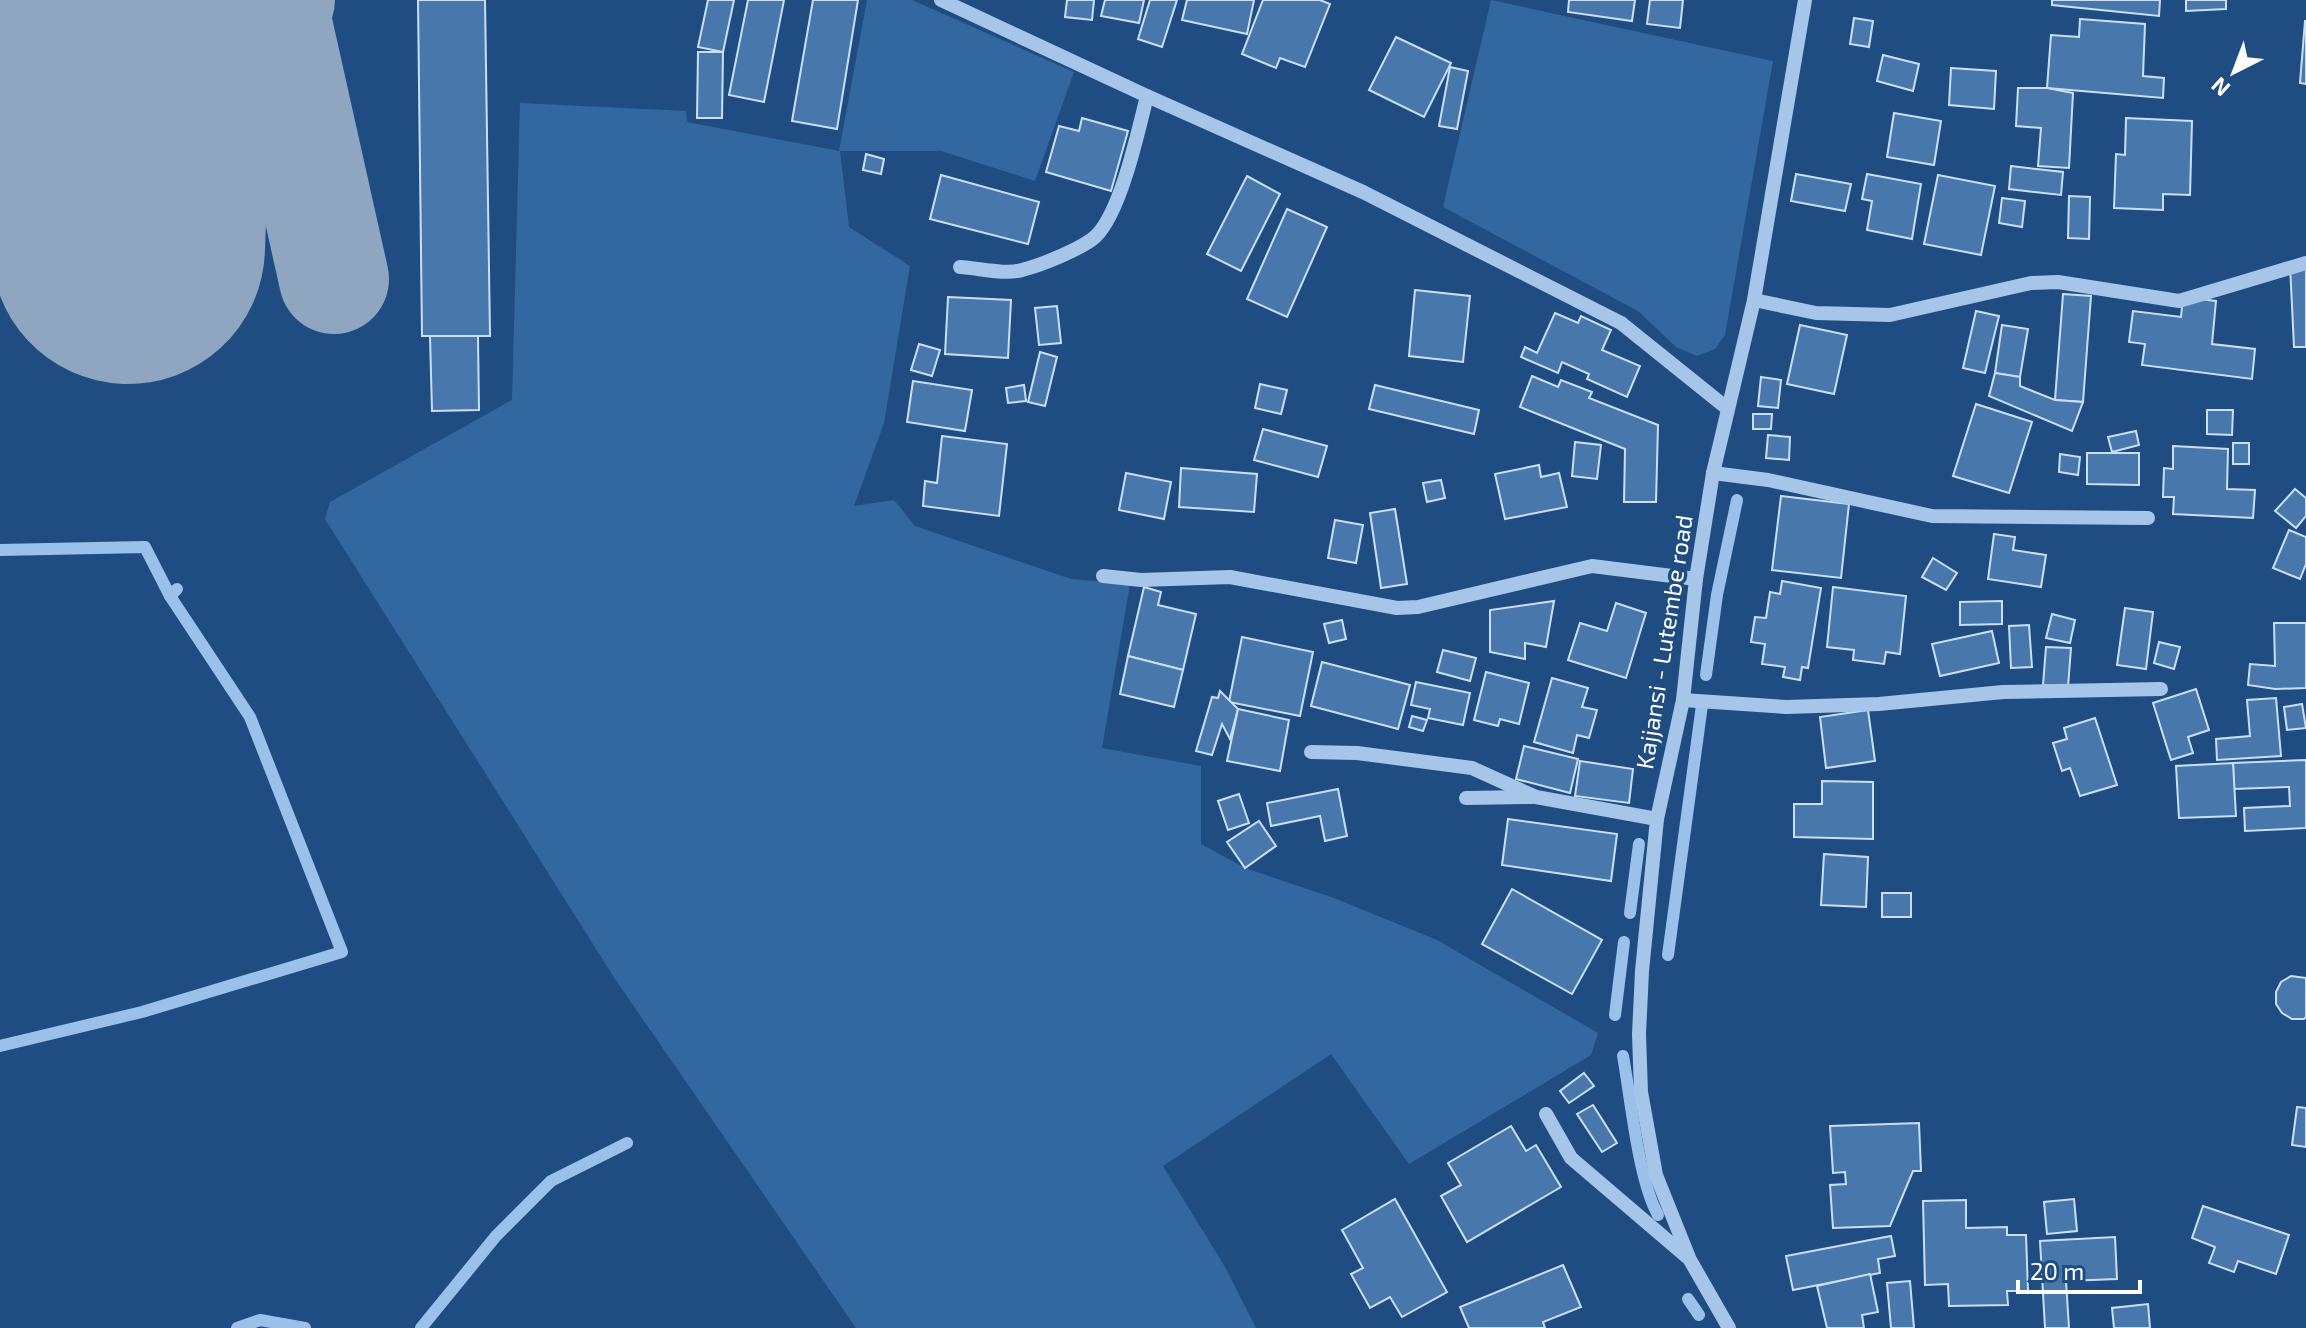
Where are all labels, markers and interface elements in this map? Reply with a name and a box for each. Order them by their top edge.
north arrow [2194,32,2274,112]
text: N [2205,73,2235,103]
street label: Kajjansi - Lutembe road [1629,513,1698,771]
scale bar [2018,1244,2140,1294]
text: 20 m [2030,1256,2084,1285]

